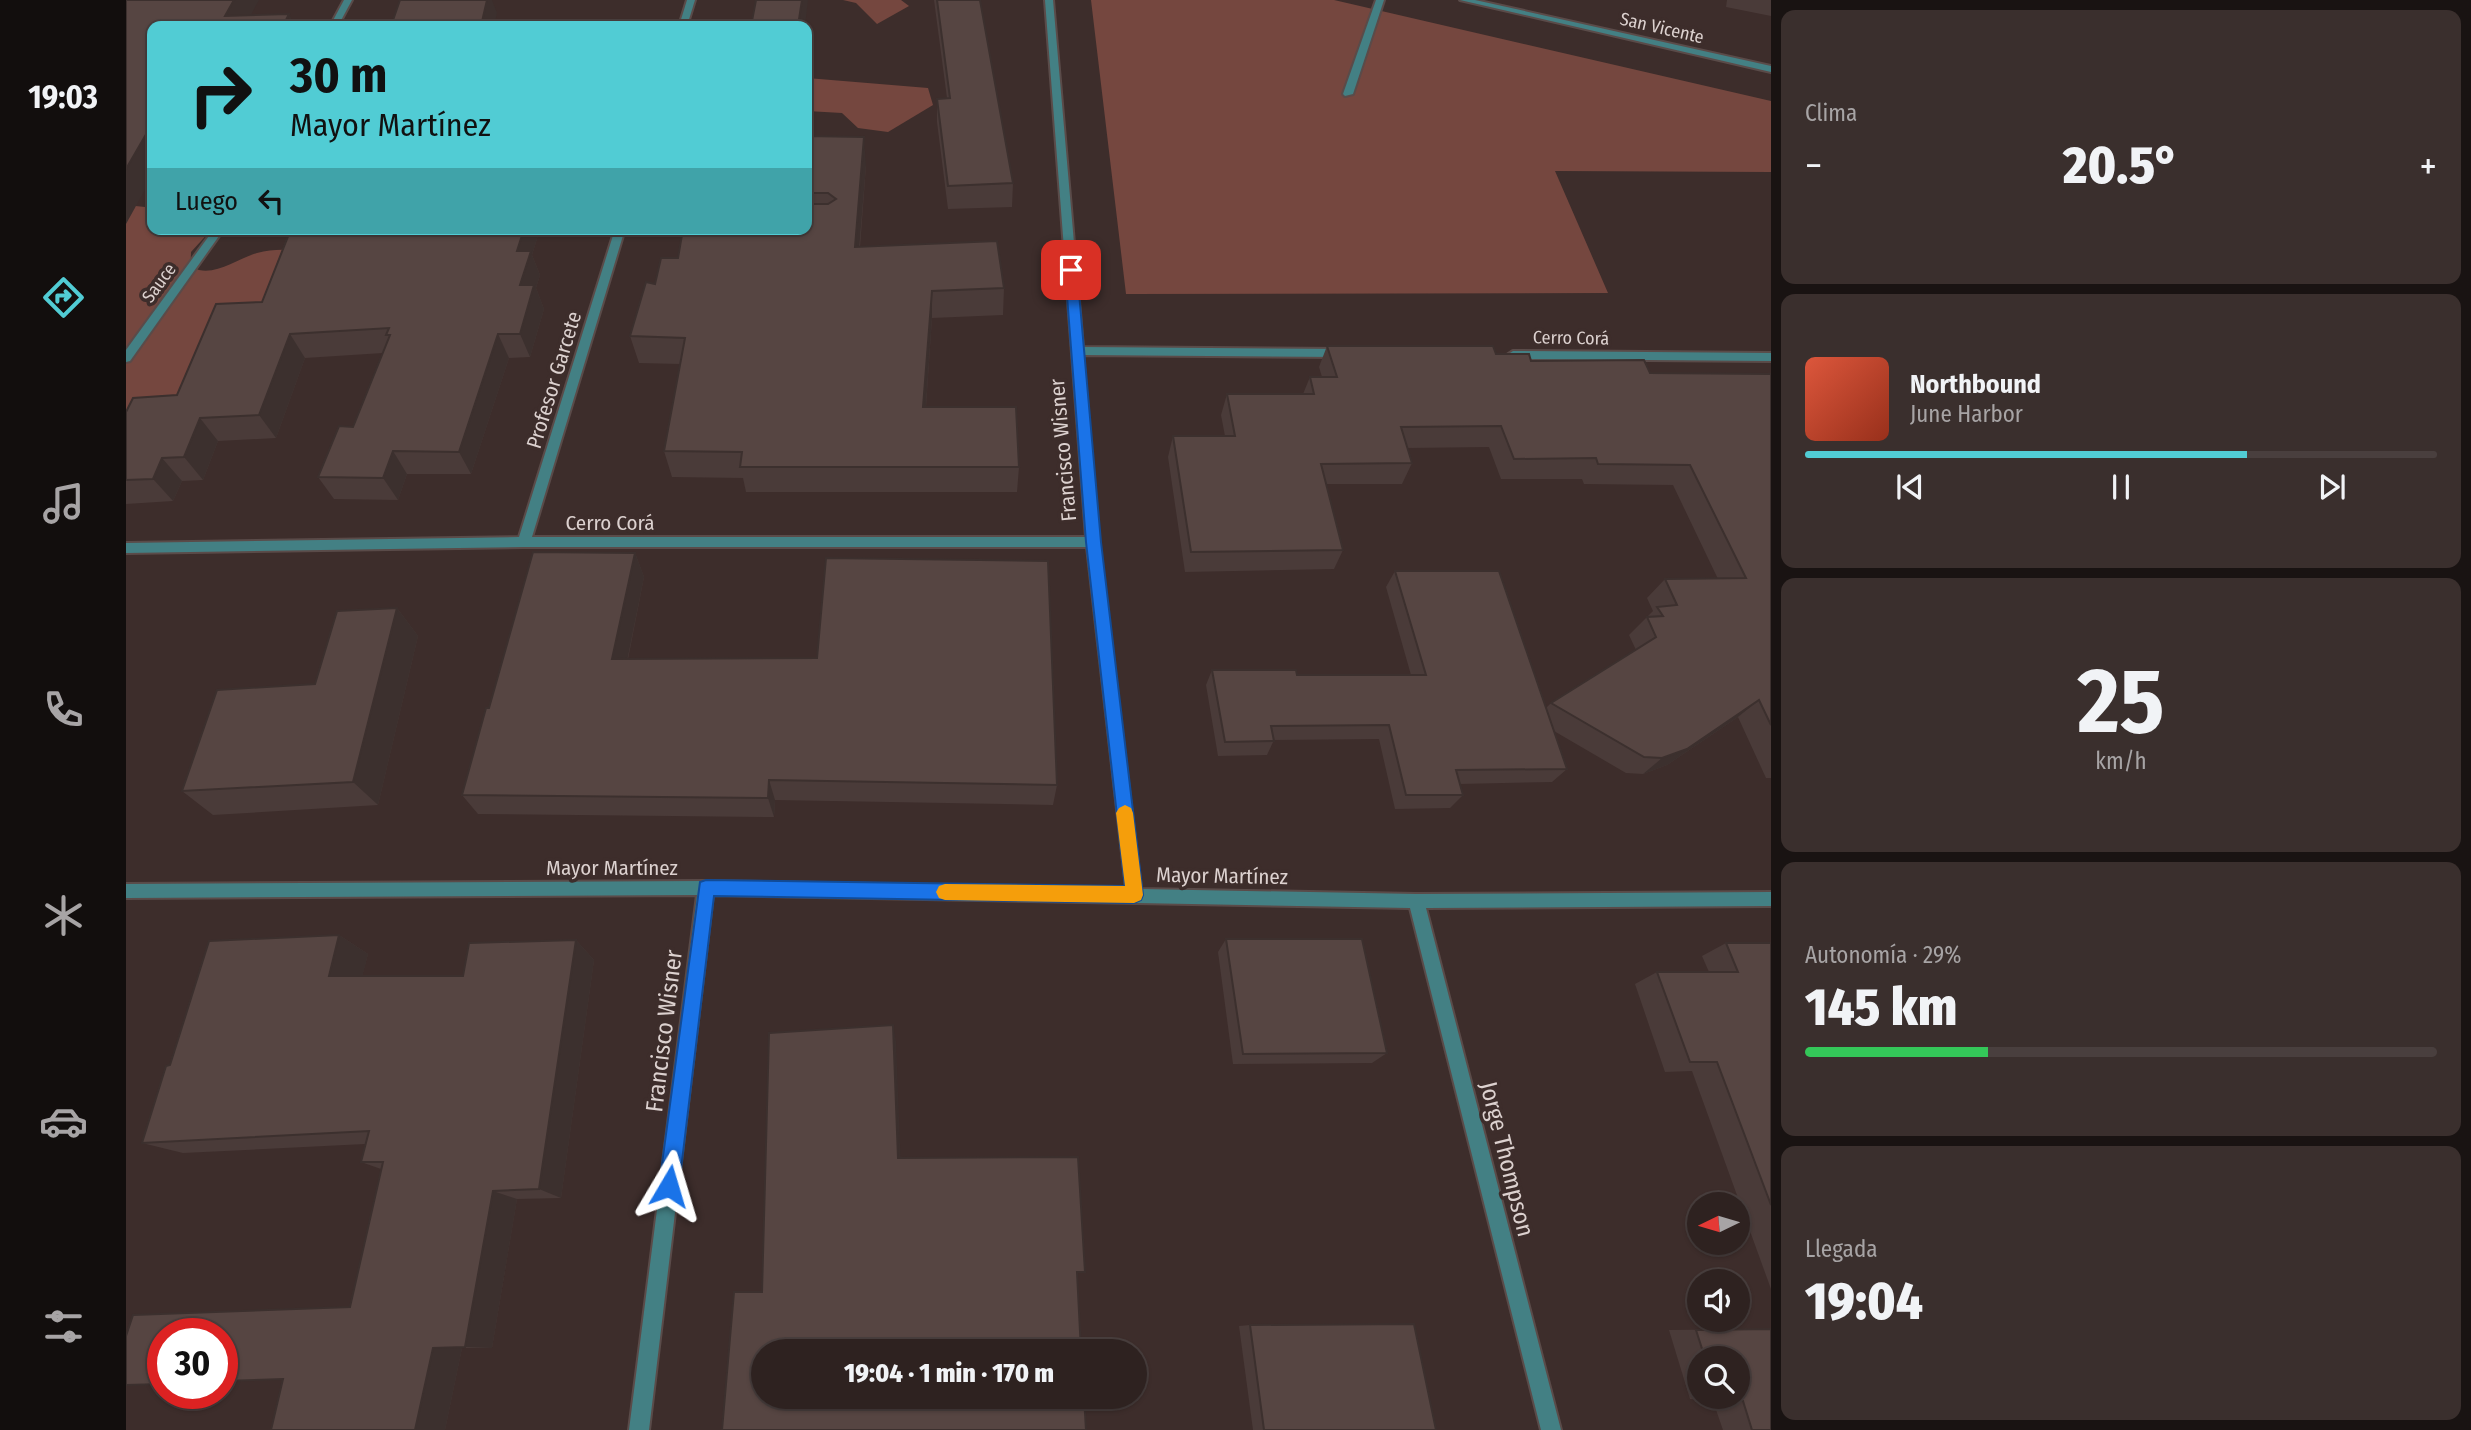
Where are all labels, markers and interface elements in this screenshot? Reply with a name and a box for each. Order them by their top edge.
street label: San Vicente [1618,8,1706,48]
text: 30 m [290,46,388,105]
icon: right [175,49,266,140]
text: 19:03 [28,78,98,116]
text: Clima [1805,99,1857,127]
text: Mayor Martínez [290,106,491,144]
text: 20.5° [2063,134,2179,197]
text: − [1805,143,1822,189]
text: + [2420,143,2437,189]
icon: left [252,182,290,220]
text: Luego [175,186,238,217]
pin [1041,240,1101,300]
icon: arrive [1052,251,1090,289]
street label: Sauce [137,259,181,307]
icon: directions [39,273,88,322]
street label: Profesor Garcete [521,308,587,452]
street label: Cerro Corá [1533,326,1609,350]
text: Northbound [1910,369,2041,400]
street label: Francisco Wisner [1044,377,1082,522]
text: June Harbor [1910,400,2023,428]
icon: previous [1891,468,1929,506]
icon: pause [2102,468,2140,506]
icon: next [2313,468,2351,506]
icon: music [39,479,88,528]
street label: Cerro Corá [566,510,654,536]
text: 25 [2078,647,2164,756]
icon: phone [39,685,88,734]
text: km/h [2095,747,2147,775]
street label: Mayor Martínez [546,855,678,881]
street label: Mayor Martínez [1156,862,1288,890]
icon: climate [39,891,88,940]
text: Autonomía · 29% [1805,941,1961,969]
street label: Francisco Wisner [640,948,688,1114]
text: 145 km [1805,976,1957,1039]
street label: Jorge Thompson [1474,1079,1540,1239]
icon: car [39,1097,88,1146]
position arrow [632,1149,706,1223]
north arrow [1687,1192,1750,1255]
map controls [1687,1192,1750,1409]
text: Llegada [1805,1235,1877,1263]
button: sound [1687,1269,1750,1332]
text: 19:04 [1805,1270,1923,1333]
icon: filters [39,1302,88,1351]
speed limit sign: 30 [147,1318,238,1409]
button: search [1687,1346,1750,1409]
text: 19:04 · 1 min · 170 m [844,1358,1054,1389]

